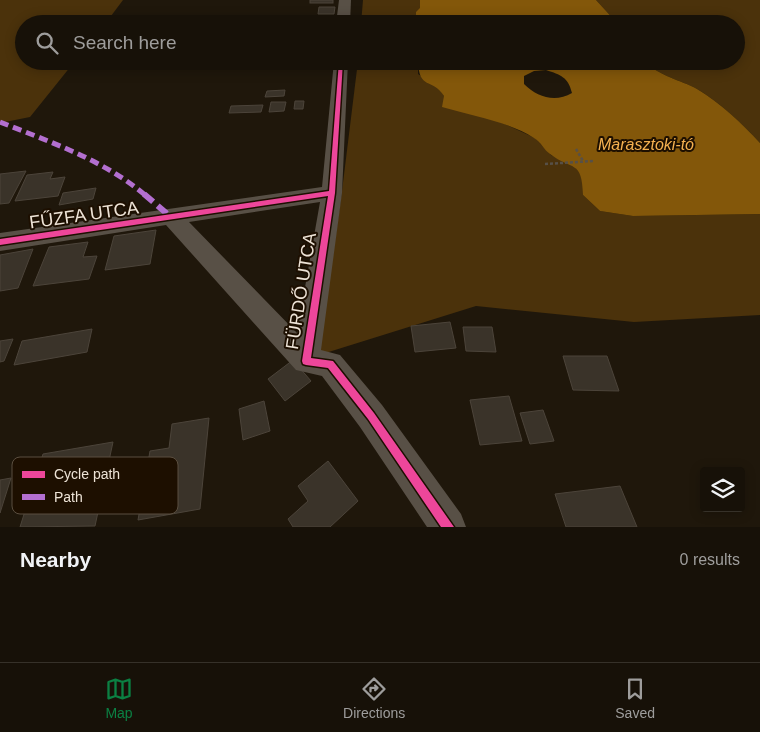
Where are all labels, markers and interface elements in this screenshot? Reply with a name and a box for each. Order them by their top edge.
search box [15,15,745,70]
icon: search [33,29,61,57]
text: Search here [73,32,177,53]
water label: Marasztoki-tó [598,136,694,153]
street label: FŰZFA UTCA [28,196,140,233]
street label: FÜRDŐ UTCA [281,231,320,351]
legend [12,457,178,514]
text: Cycle path [54,466,120,482]
map controls [700,467,745,512]
button: layers [700,467,745,512]
text: Path [54,489,83,505]
text: Nearby [20,548,91,571]
text: 0 results [680,551,740,568]
tab: Map [105,675,133,721]
tab: Directions [343,675,405,721]
tab: Saved [615,675,655,721]

